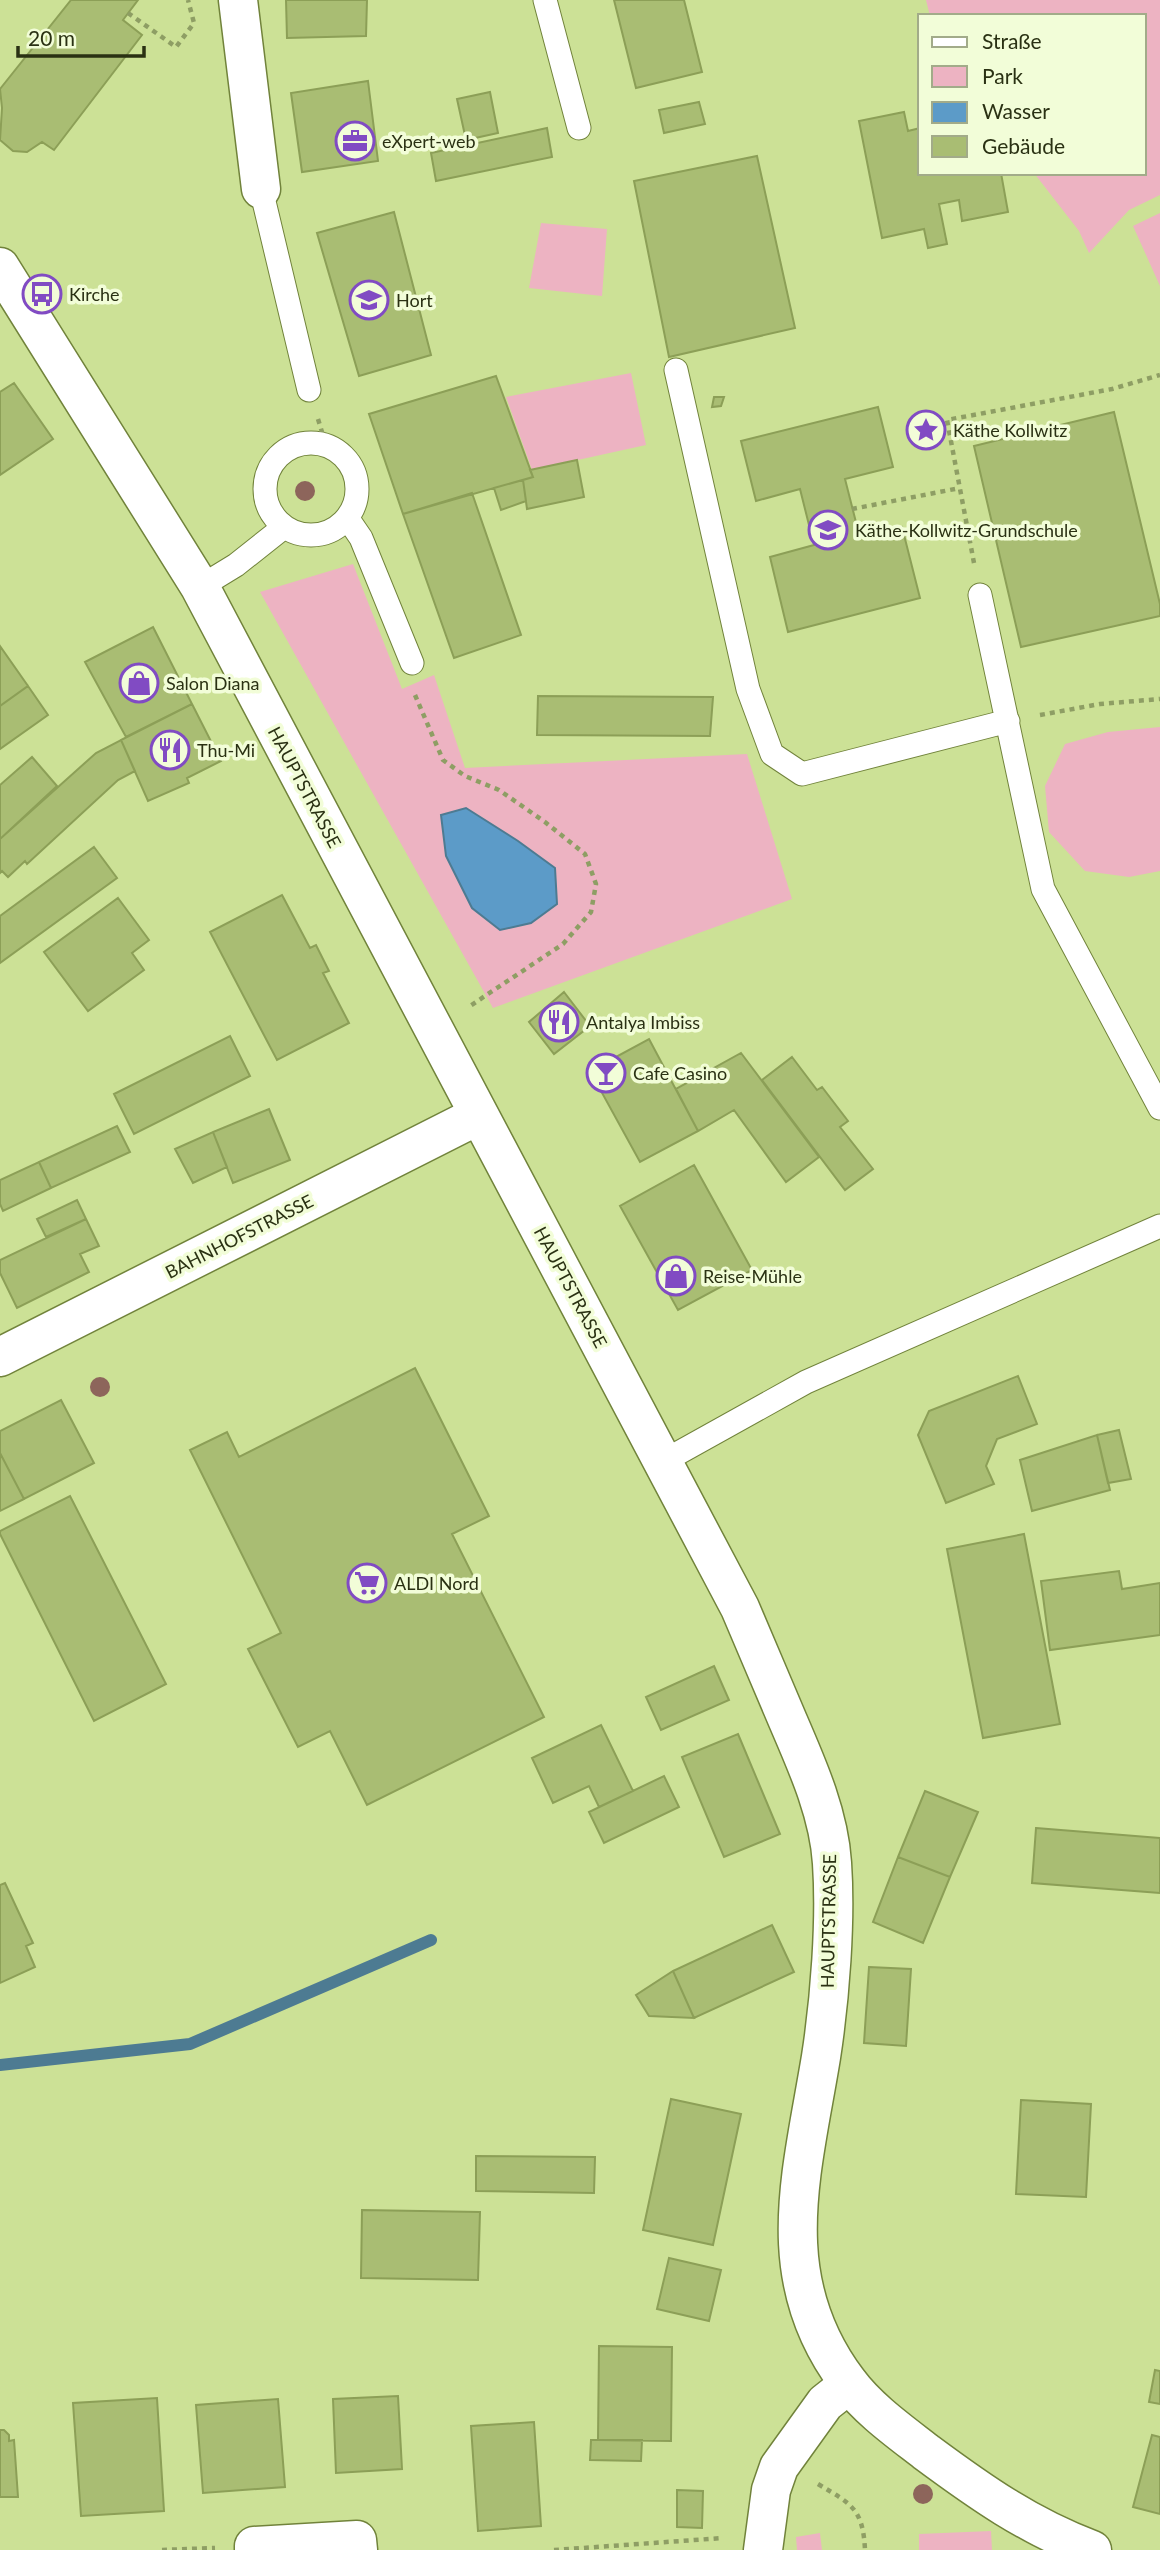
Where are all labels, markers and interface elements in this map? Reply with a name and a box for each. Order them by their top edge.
scale bar [18,14,144,58]
legend [918,14,1146,175]
text: 20 m [28,25,75,50]
text: Straße [982,28,1042,53]
text: Park [982,63,1023,88]
text: Wasser [982,98,1050,123]
office icon: eXpert-web [334,120,376,162]
place label: eXpert-web [382,130,476,152]
text: Gebäude [982,133,1065,158]
bus stop icon: Kirche [21,273,63,315]
school or university icon: Hort [348,279,390,321]
place label: Kirche [69,283,120,305]
place label: Hort [396,289,433,311]
place icon: Käthe Kollwitz [905,409,947,451]
place label: Käthe Kollwitz [953,419,1067,441]
school or university icon: Käthe-Kollwitz-Grundschule [807,509,849,551]
place label: Käthe-Kollwitz-Grundschule [855,519,1078,541]
shop icon: Salon Diana [118,662,160,704]
place label: Salon Diana [166,672,259,694]
street label: HAUPTSTRASSE [264,723,346,851]
restaurant icon: Thu-Mi [149,729,191,771]
place label: Thu-Mi [197,739,255,761]
restaurant icon: Antalya Imbiss [538,1001,580,1043]
place label: Antalya Imbiss [586,1011,700,1033]
bar icon: Cafe Casino [585,1052,627,1094]
place label: Cafe Casino [633,1062,727,1084]
street label: BAHNHOFSTRASSE [161,1189,317,1283]
street label: HAUPTSTRASSE [530,1223,612,1351]
shop icon: Reise-Mühle [655,1255,697,1297]
place label: Reise-Mühle [703,1265,802,1287]
supermarket icon: ALDI Nord [346,1562,388,1604]
place label: ALDI Nord [394,1572,479,1594]
street label: HAUPTSTRASSE [816,1854,840,1988]

